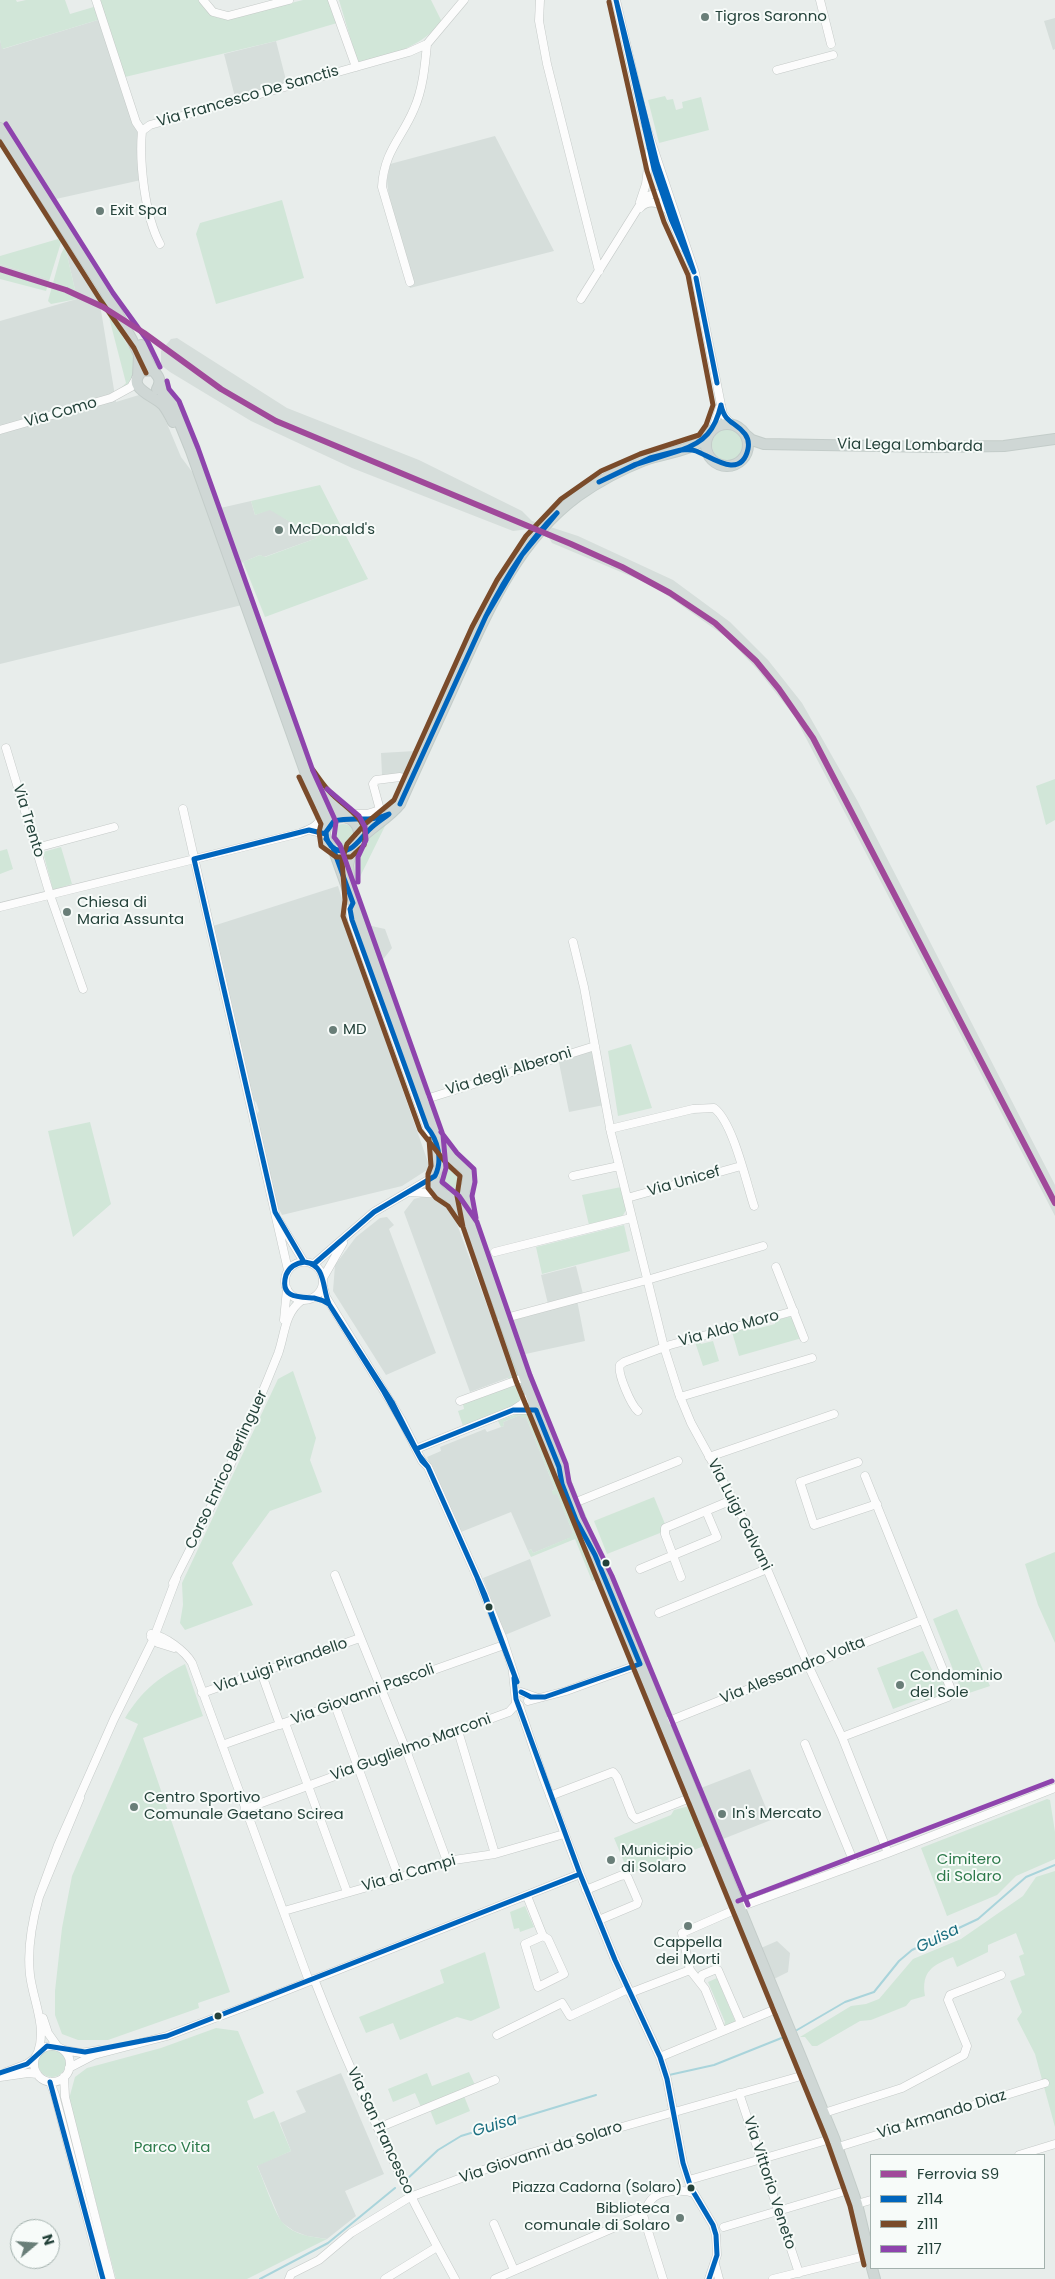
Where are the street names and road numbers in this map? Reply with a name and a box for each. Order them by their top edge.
street label: Via Francesco De Sanctis [155,62,341,132]
street label: Via Como [23,394,99,432]
street label: Via Lega Lombarda [837,436,983,456]
street label: Via Trento [8,782,48,860]
street label: Via degli Alberoni [444,1044,574,1100]
street label: Via Unicef [646,1163,722,1201]
street label: Via Aldo Moro [677,1307,781,1351]
street label: Corso Enrico Berlinguer [182,1388,272,1552]
street label: Via Luigi Galvani [703,1456,775,1574]
street label: Via Alessandro Volta [718,1634,868,1708]
street label: Via Luigi Pirandello [212,1635,350,1697]
street label: Via Giovanni Pascoli [289,1661,437,1729]
street label: Via Guglielmo Marconi [328,1711,494,1785]
street label: Via ai Campi [360,1852,458,1896]
street label: Via San Francesco [343,2064,417,2198]
street label: Via Armando Diaz [875,2087,1009,2143]
street label: Via Vittorio Veneto [739,2114,799,2252]
street label: Via Giovanni da Solaro [457,2118,625,2188]

